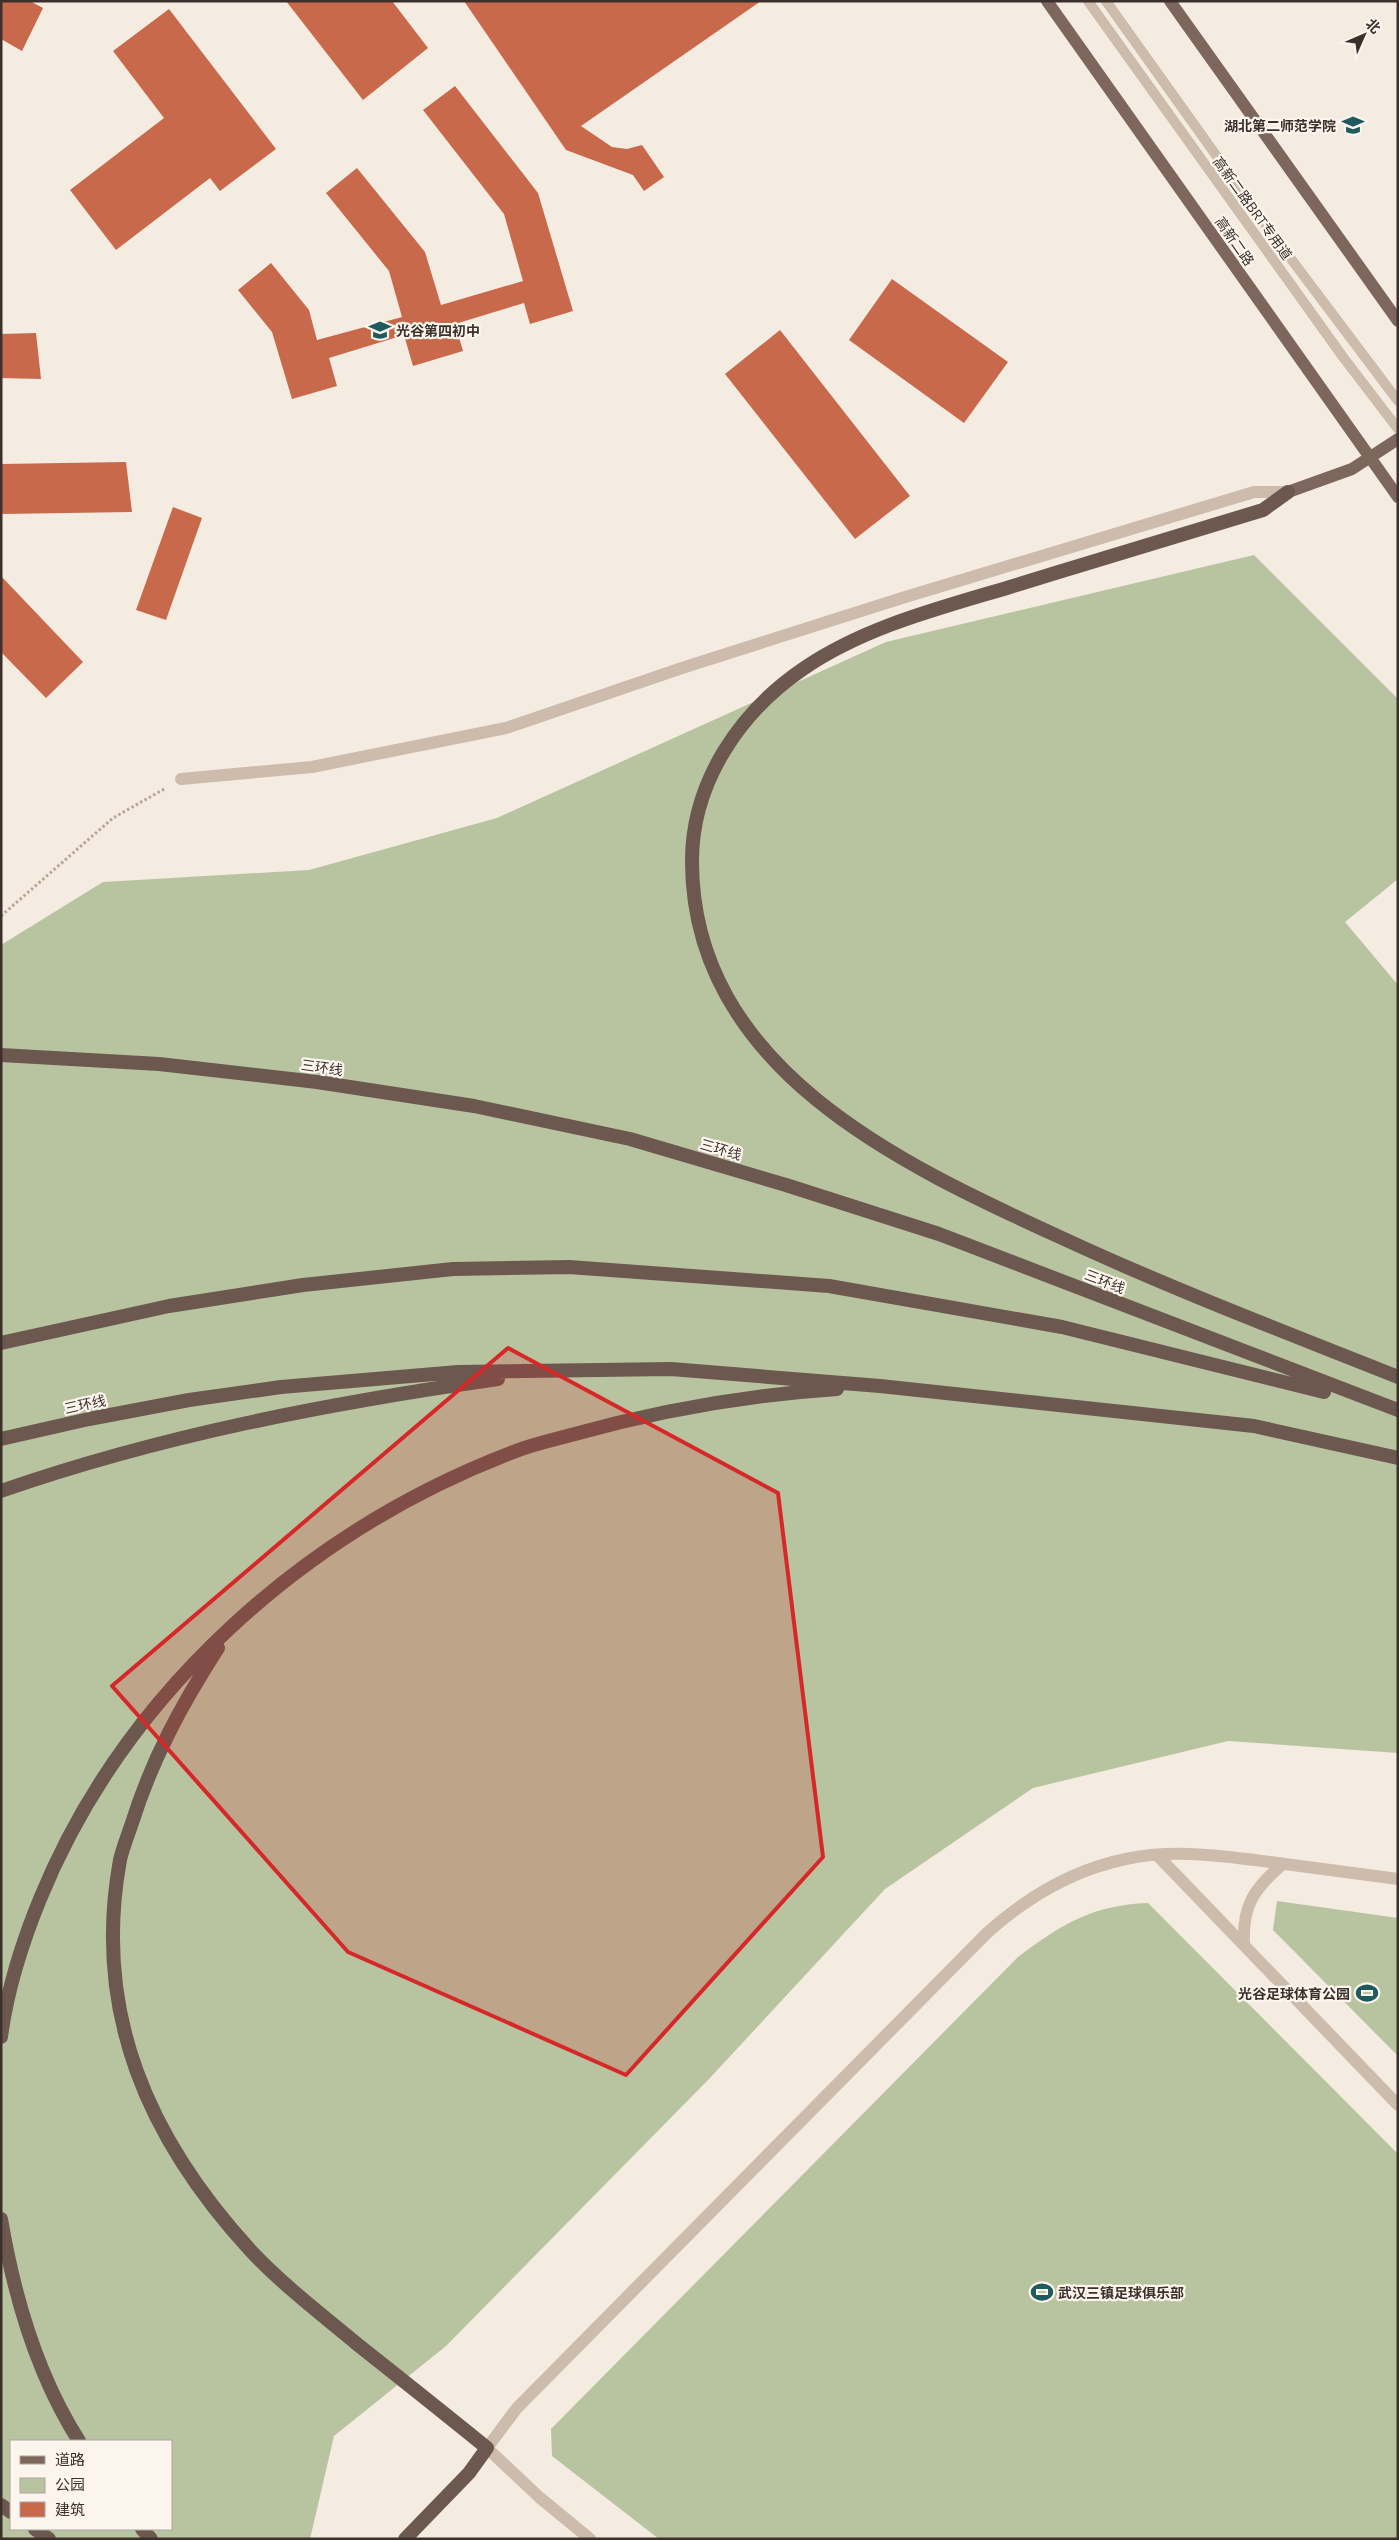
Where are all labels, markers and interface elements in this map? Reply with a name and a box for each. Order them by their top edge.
north arrow [1339,10,1389,60]
text: 北 [1362,14,1385,37]
school or university icon: 湖北第二师范学院 [1340,112,1366,138]
place label: 湖北第二师范学院 [1224,116,1336,135]
street label: 高新二路BRT专用道 [1210,153,1296,263]
street label: 高新二路 [1212,213,1258,269]
school or university icon: 光谷第四初中 [367,317,393,343]
place label: 光谷第四初中 [396,321,480,340]
street label: 三环线 [300,1055,344,1079]
street label: 三环线 [698,1134,744,1164]
street label: 三环线 [1082,1265,1128,1297]
street label: 三环线 [62,1390,108,1418]
sports icon: 光谷足球体育公园 [1354,1980,1380,2006]
place label: 光谷足球体育公园 [1238,1984,1350,2003]
sports icon: 武汉三镇足球俱乐部 [1029,2279,1055,2305]
place label: 武汉三镇足球俱乐部 [1058,2283,1184,2302]
legend [10,2440,172,2530]
text: 道路 [55,2449,85,2469]
text: 公园 [55,2474,85,2494]
text: 建筑 [55,2499,85,2519]

